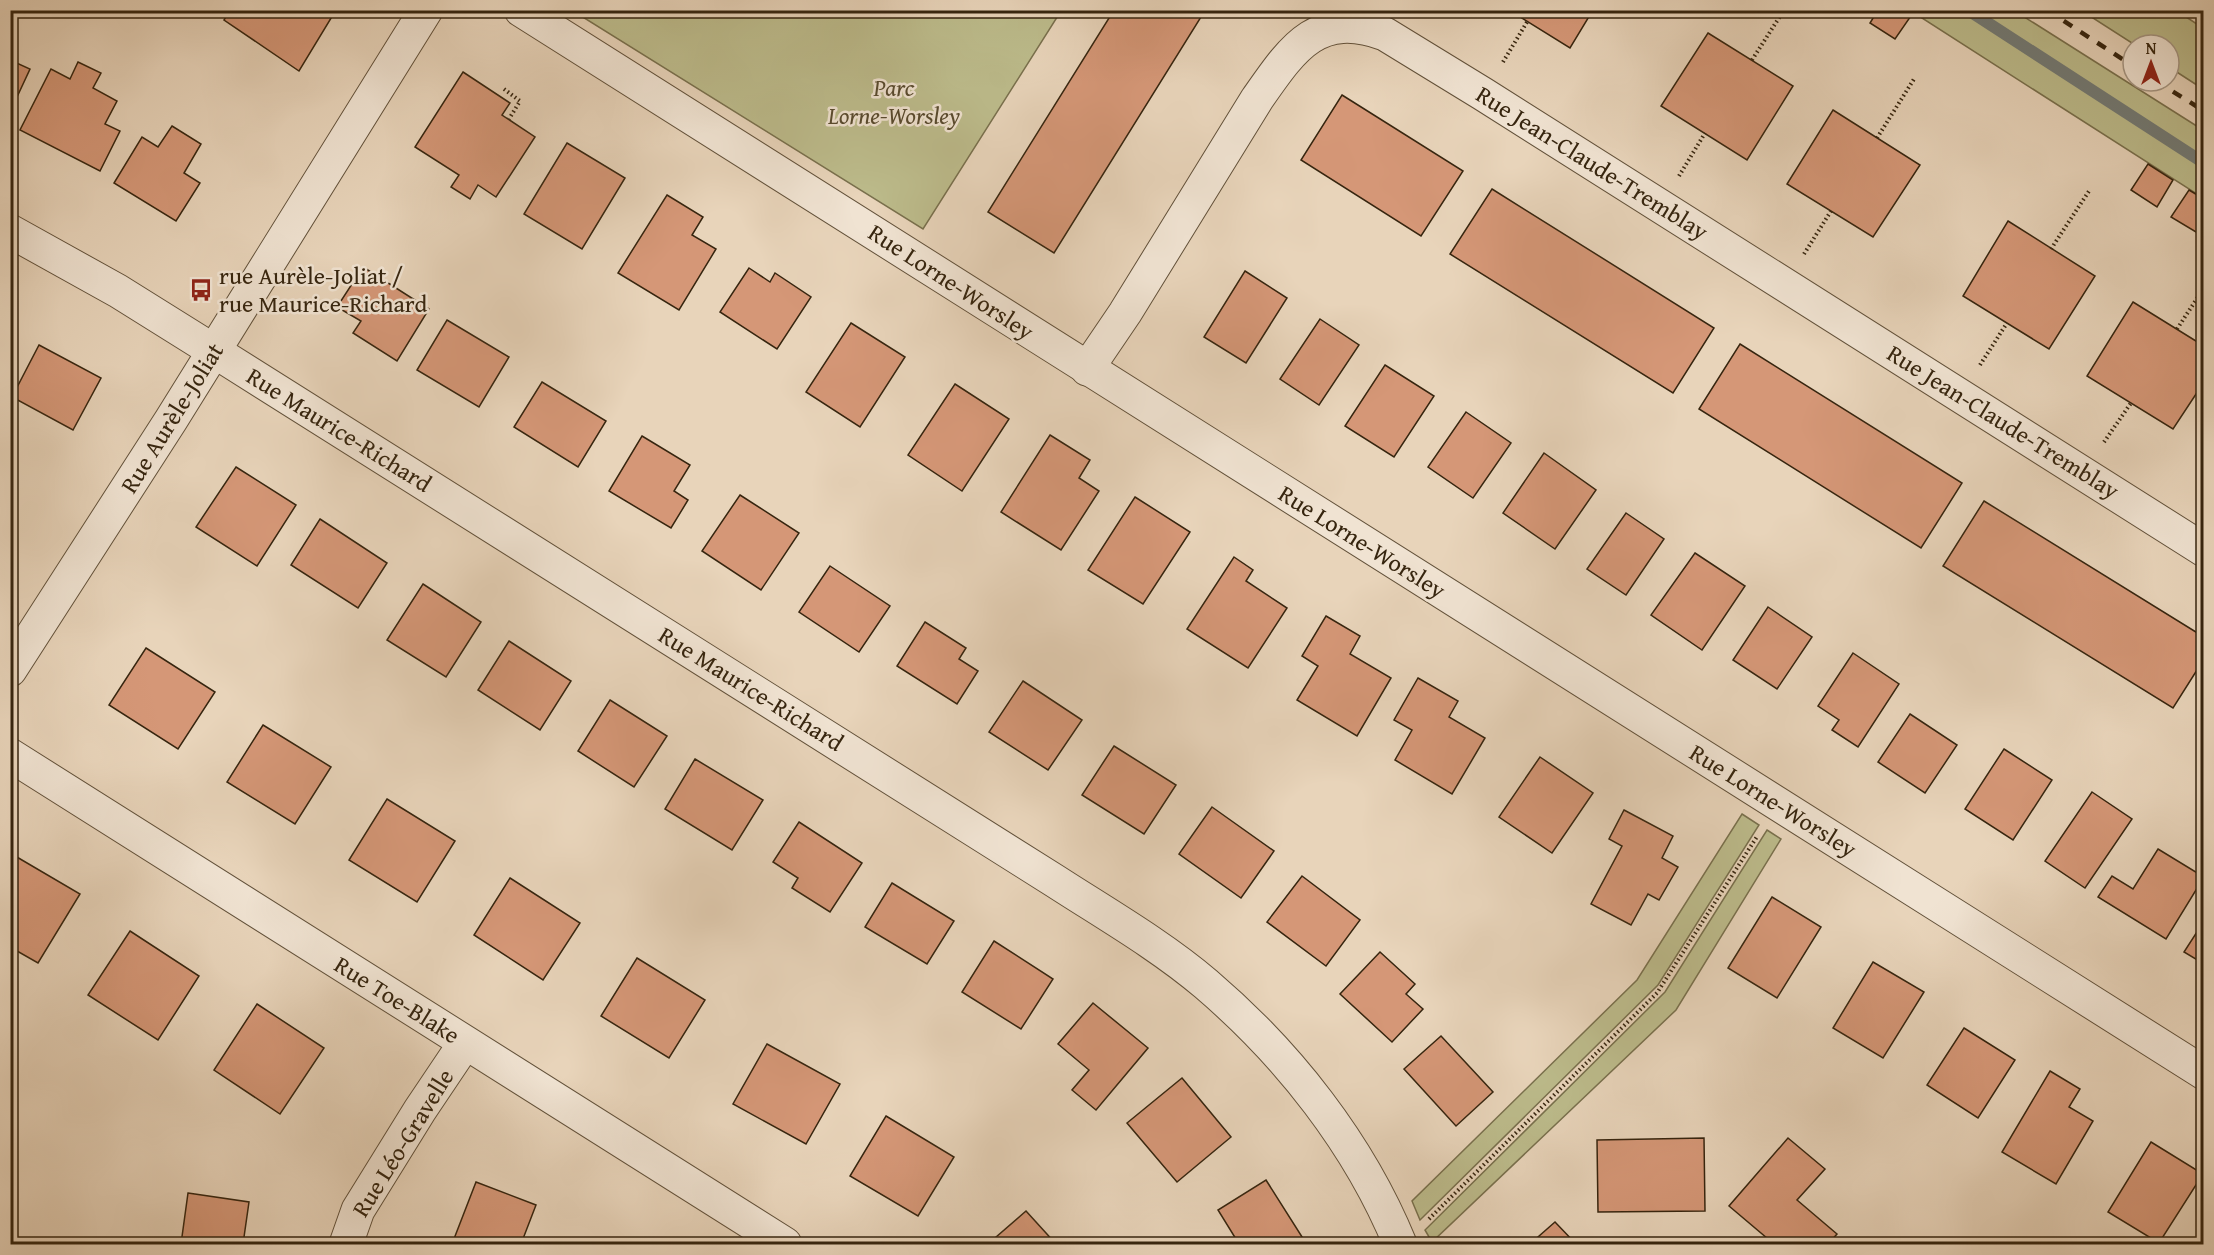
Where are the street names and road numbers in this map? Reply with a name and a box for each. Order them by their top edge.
street label: Rue Jean-Claude-Tremblay [1469,77,1715,248]
street label: Rue Lorne-Worsley [862,215,1041,348]
street label: Rue Aurèle-Joliat [111,335,232,500]
street label: Rue Jean-Claude-Tremblay [1880,336,2126,507]
street label: Rue Maurice-Richard [240,358,439,501]
street label: Rue Lorne-Worsley [1272,476,1453,607]
street label: Rue Maurice-Richard [652,617,851,760]
street label: Rue Lorne-Worsley [1683,735,1864,866]
street label: Rue Toe-Blake [328,947,467,1052]
street label: Rue Léo-Gravelle [343,1062,462,1224]

